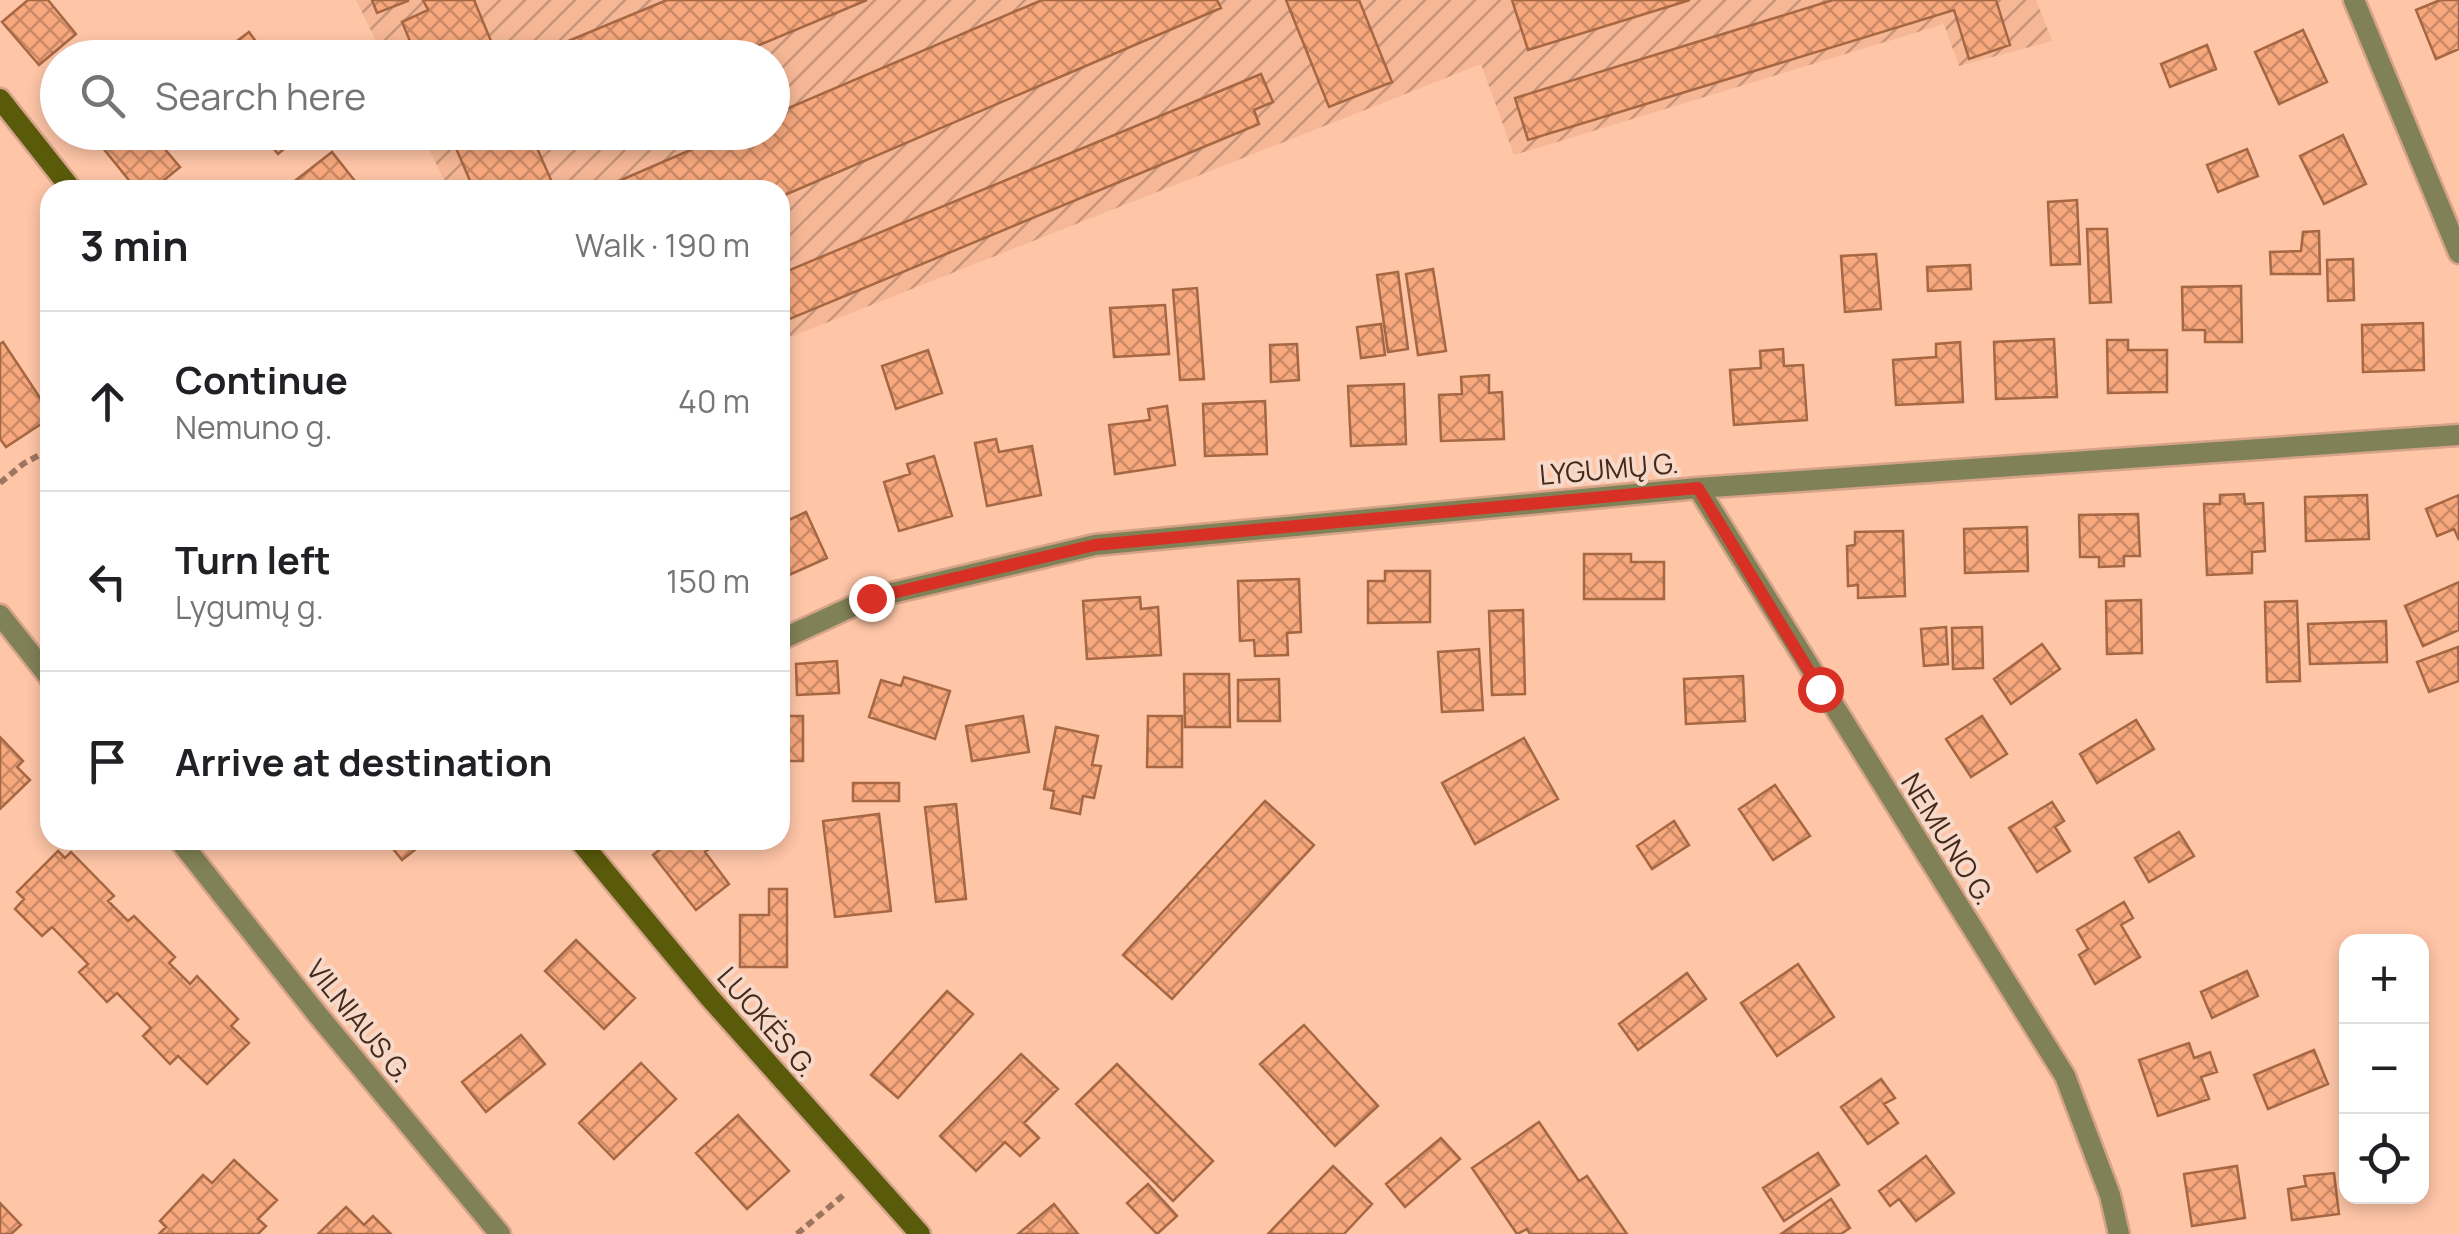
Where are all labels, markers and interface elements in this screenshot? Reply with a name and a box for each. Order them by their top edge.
search box [40,40,790,150]
icon: search [75,68,130,123]
text: Search here [155,69,366,121]
text: 3 min [80,216,189,274]
text: Walk · 190 m [575,223,750,267]
text: Continue [175,353,348,405]
icon: ahead [80,374,135,429]
text: 40 m [678,379,750,423]
text: Nemuno g. [175,405,333,449]
street label: LYGUMŲ G. [1538,443,1680,493]
text: Turn left [175,533,331,585]
icon: left [80,554,135,609]
text: 150 m [666,559,750,603]
route end [849,576,895,622]
text: Lygumų g. [175,585,324,629]
route start [1798,667,1844,713]
icon: arrive [80,734,135,789]
text: Arrive at destination [175,735,552,787]
street label: NEMUNO G. [1893,765,2004,912]
map controls [2339,934,2429,1204]
button: + [2339,934,2429,1024]
street label: VILNIAUS G. [299,951,421,1090]
street label: LUOKĖS G. [709,958,826,1085]
button: − [2339,1024,2429,1114]
button: locate [2339,1114,2429,1204]

